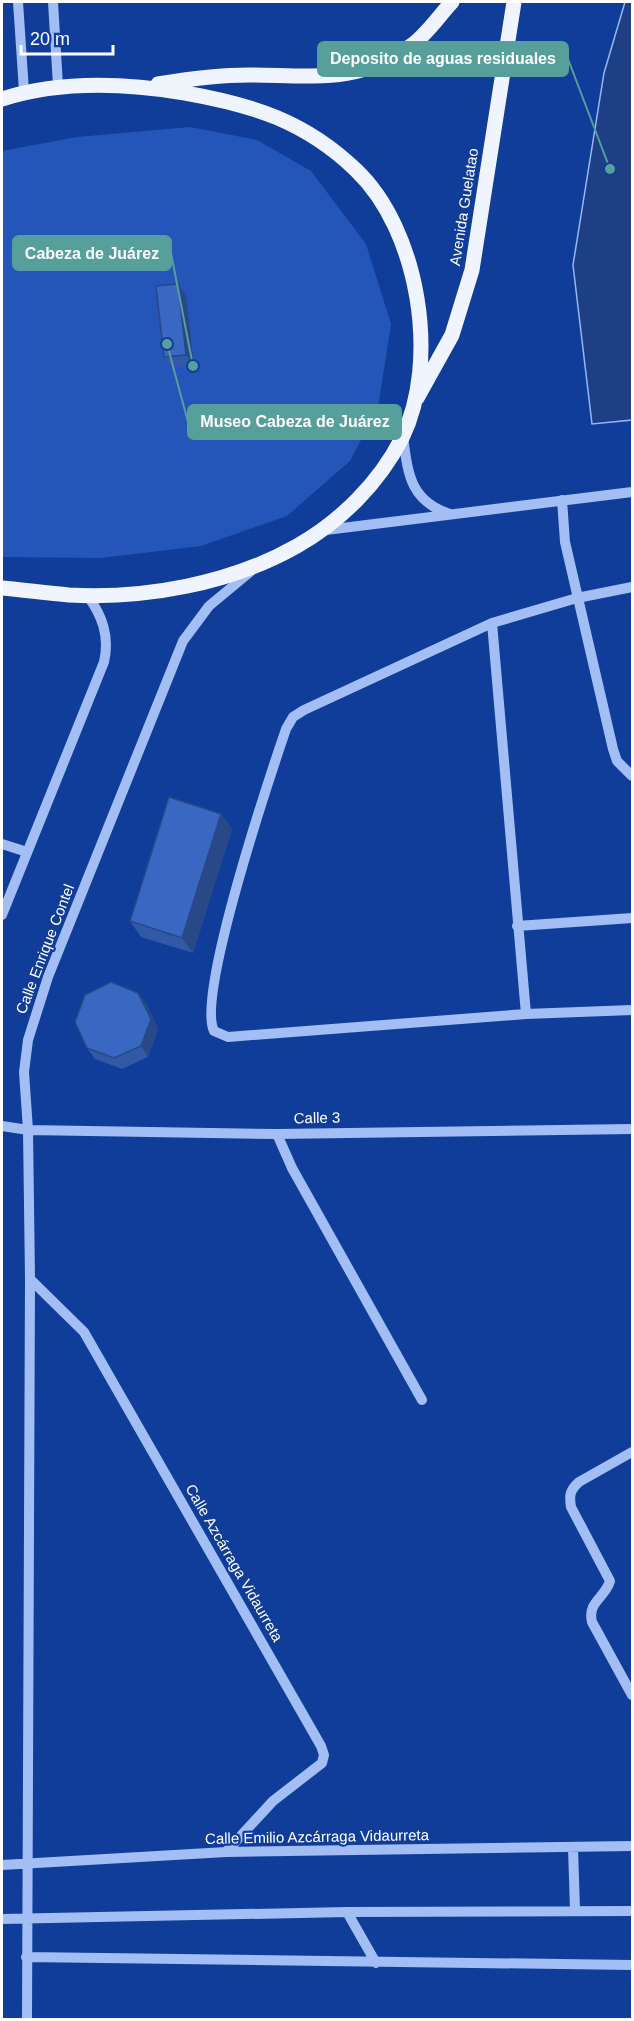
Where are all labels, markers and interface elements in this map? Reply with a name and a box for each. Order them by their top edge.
scale bar [21,18,112,56]
text: 20 m [30,29,70,49]
callout: Deposito de aguas residuales [318,42,568,76]
text: Deposito de aguas residuales [330,50,556,67]
street label: Avenida Guelatao [446,147,481,267]
callout: Cabeza de Juárez [13,236,171,270]
text: Cabeza de Juárez [25,245,159,262]
callout: Museo Cabeza de Juárez [188,405,401,439]
text: Museo Cabeza de Juárez [200,413,390,430]
street label: Calle Enrique Contel [12,882,77,1016]
street label: Calle 3 [293,1109,340,1126]
street label: Calle Azcárraga Vidaurreta [182,1481,287,1645]
street label: Calle Emilio Azcárraga Vidaurreta [205,1826,430,1847]

